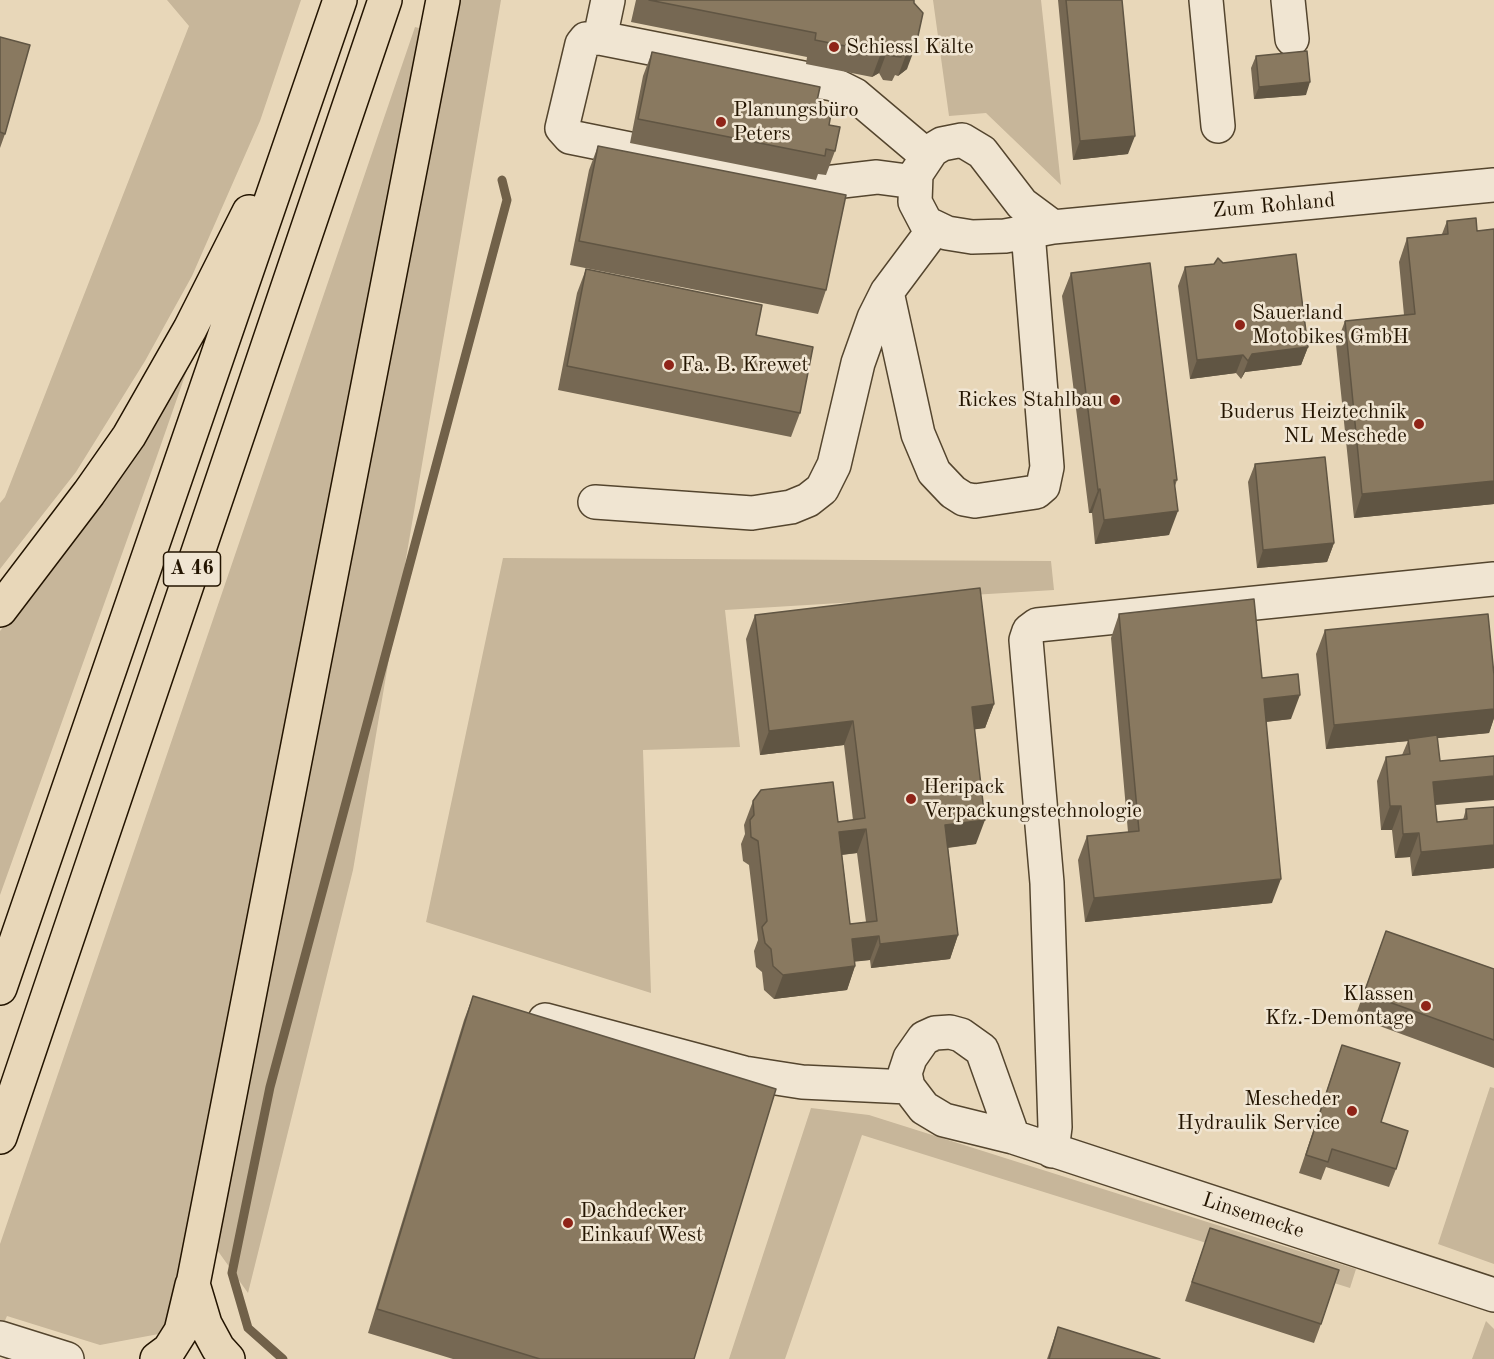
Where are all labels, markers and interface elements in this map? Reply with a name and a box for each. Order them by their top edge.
place label: Schiessl Kälte [846,34,974,60]
marker: Schiessl Kälte [827,40,841,54]
place label: Planungsbüro Peters [733,97,859,147]
marker: Planungsbüro Peters [714,115,728,129]
street label: Zum Rohland [1212,188,1336,224]
place label: Sauerland Motobikes GmbH [1252,300,1409,350]
marker: Sauerland Motobikes GmbH [1233,318,1247,332]
place label: Fa. B. Krewet [681,352,809,378]
marker: Fa. B. Krewet [662,358,676,372]
place label: Rickes Stahlbau [957,387,1103,413]
marker: Rickes Stahlbau [1108,393,1122,407]
place label: Buderus Heiztechnik NL Meschede [1219,399,1407,449]
marker: Buderus Heiztechnik NL Meschede [1412,417,1426,431]
road number: A 46 [164,552,220,586]
place label: Heripack Verpackungstechnologie [923,774,1142,824]
marker: Heripack Verpackungstechnologie [904,792,918,806]
place label: Klassen Kfz.-Demontage [1265,981,1414,1031]
marker: Klassen Kfz.-Demontage [1419,999,1433,1013]
place label: Mescheder Hydraulik Service [1177,1086,1340,1136]
marker: Mescheder Hydraulik Service [1345,1104,1359,1118]
street label: Linsemecke [1199,1188,1307,1244]
place label: Dachdecker Einkauf West [580,1198,703,1248]
marker: Dachdecker Einkauf West [561,1216,575,1230]

